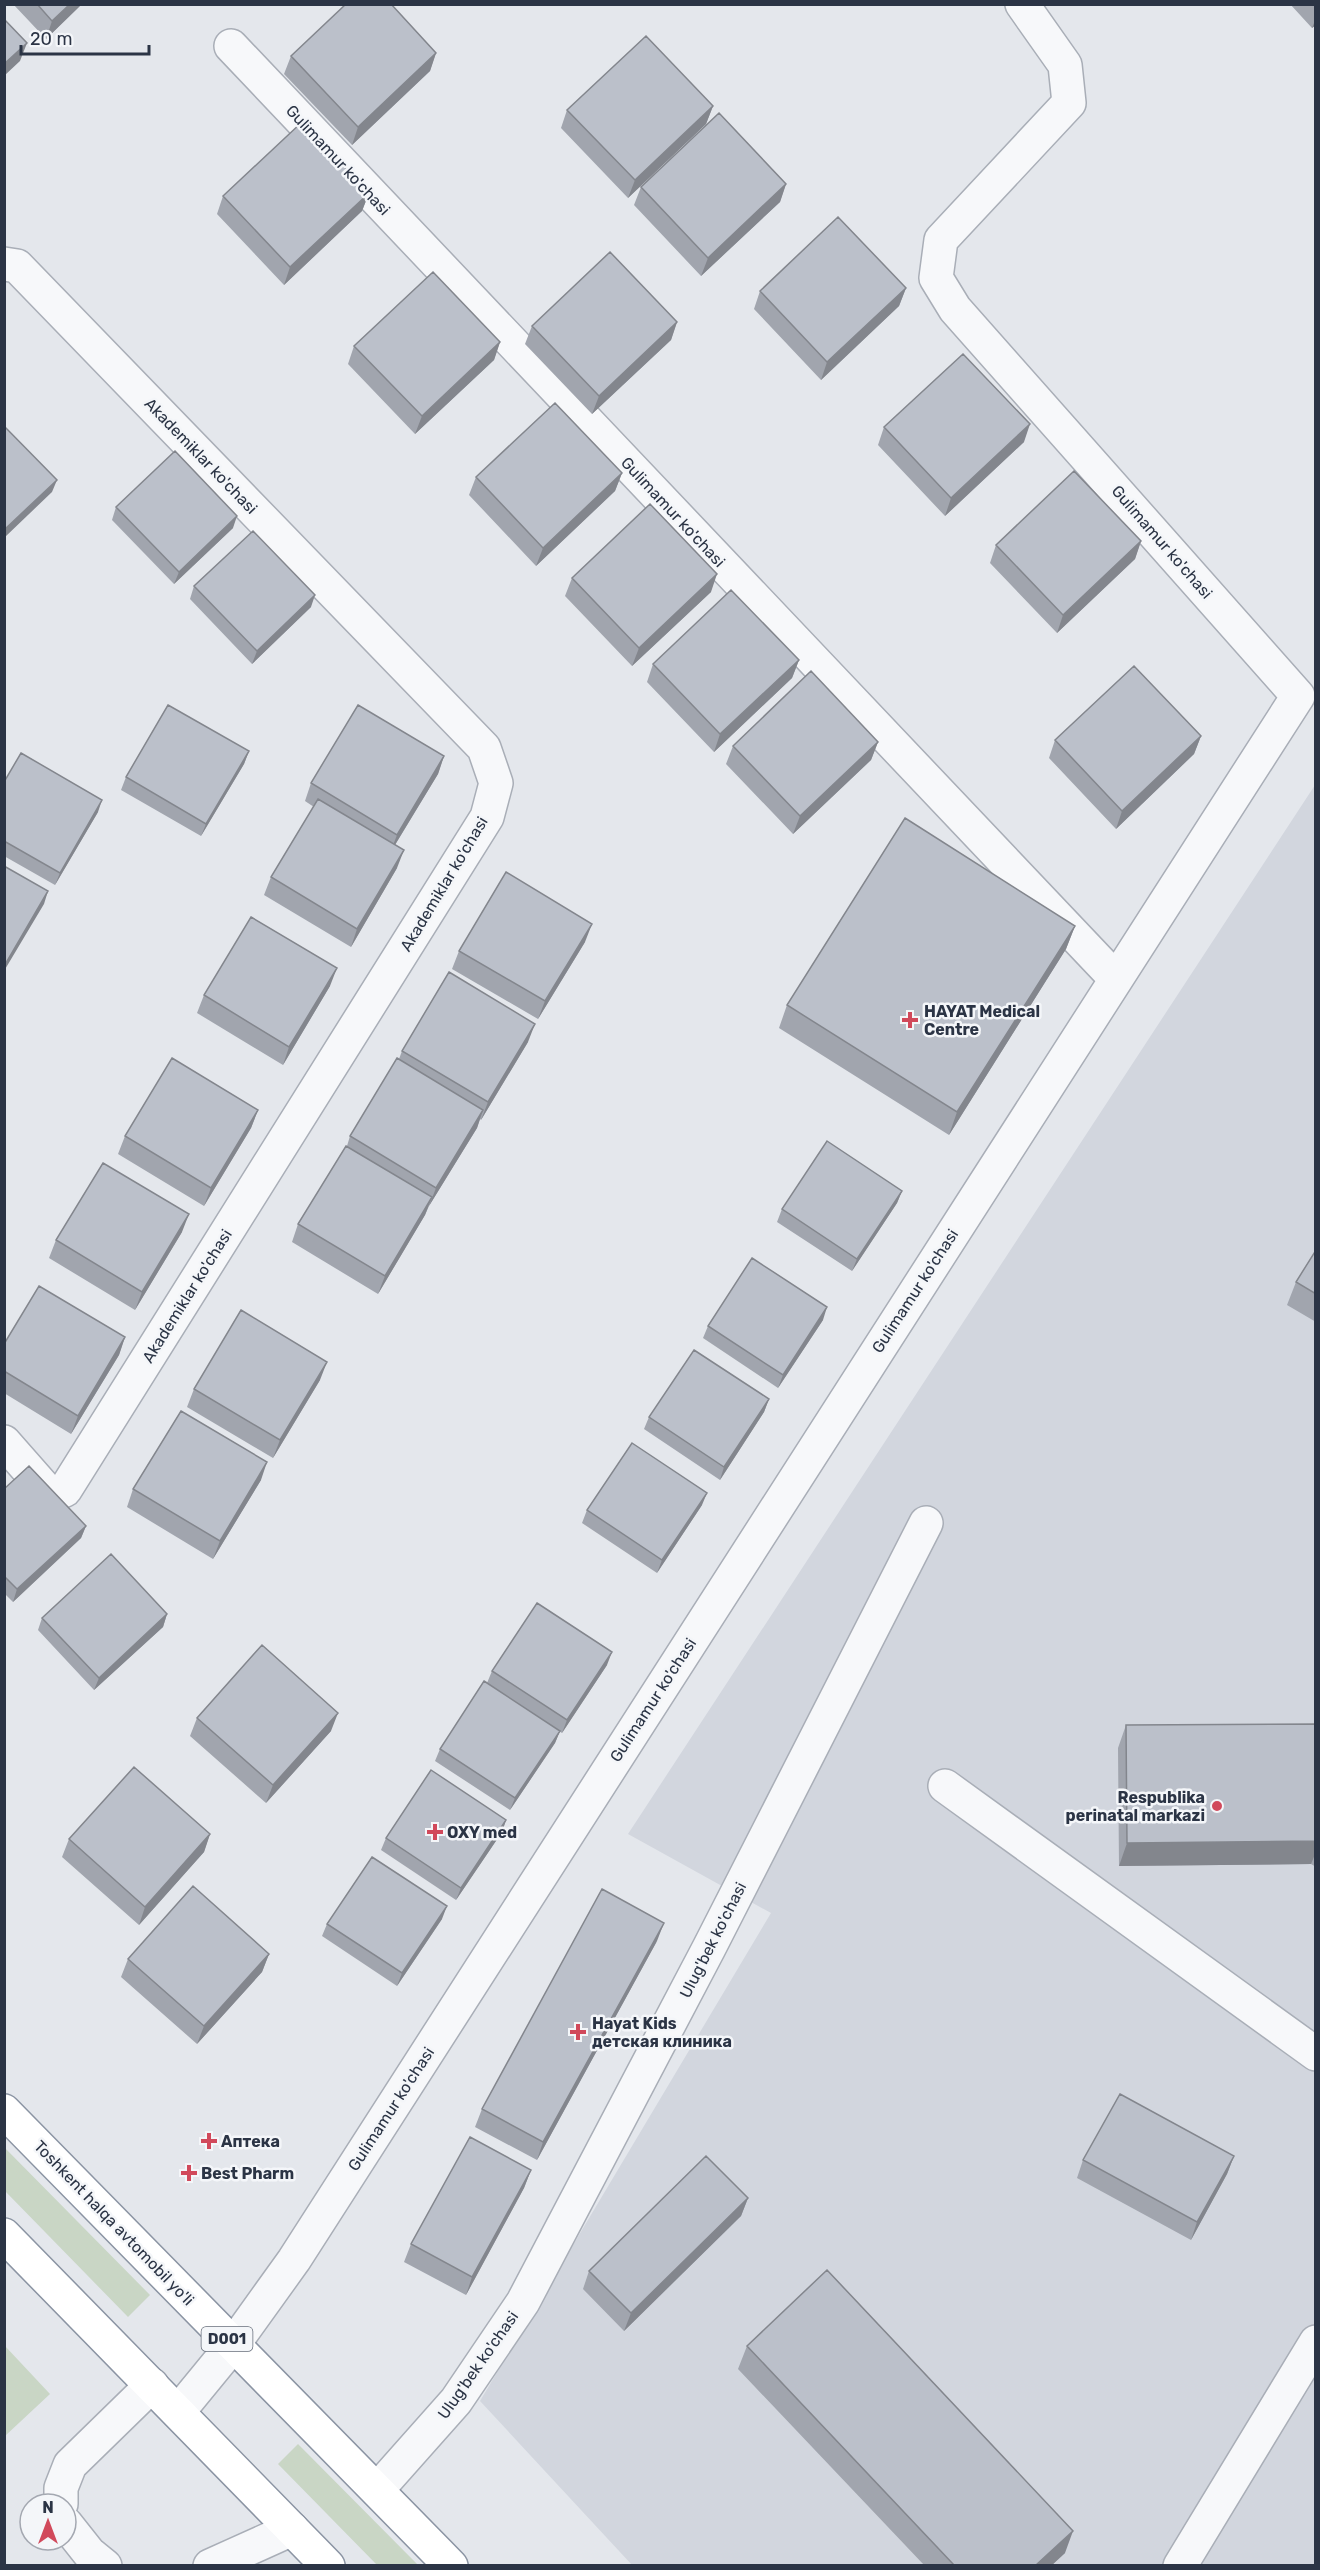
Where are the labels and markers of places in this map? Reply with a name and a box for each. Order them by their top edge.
place label: HAYAT Medical Centre [924,1002,1040,1039]
marker: HAYAT Medical Centre [901,1011,919,1029]
place label: Respublika perinatal markazi [1066,1788,1205,1825]
marker: Respublika perinatal markazi [1210,1799,1224,1813]
place label: OXY med [447,1823,517,1842]
marker: OXY med [428,1825,442,1839]
place label: Hayat Kids детская клиника [592,2014,732,2051]
marker: Hayat Kids детская клиника [569,2023,587,2041]
place label: Аптека [221,2132,280,2151]
marker: Аптека [202,2134,216,2148]
place label: Best Pharm [201,2164,294,2183]
marker: Best Pharm [182,2166,196,2180]

